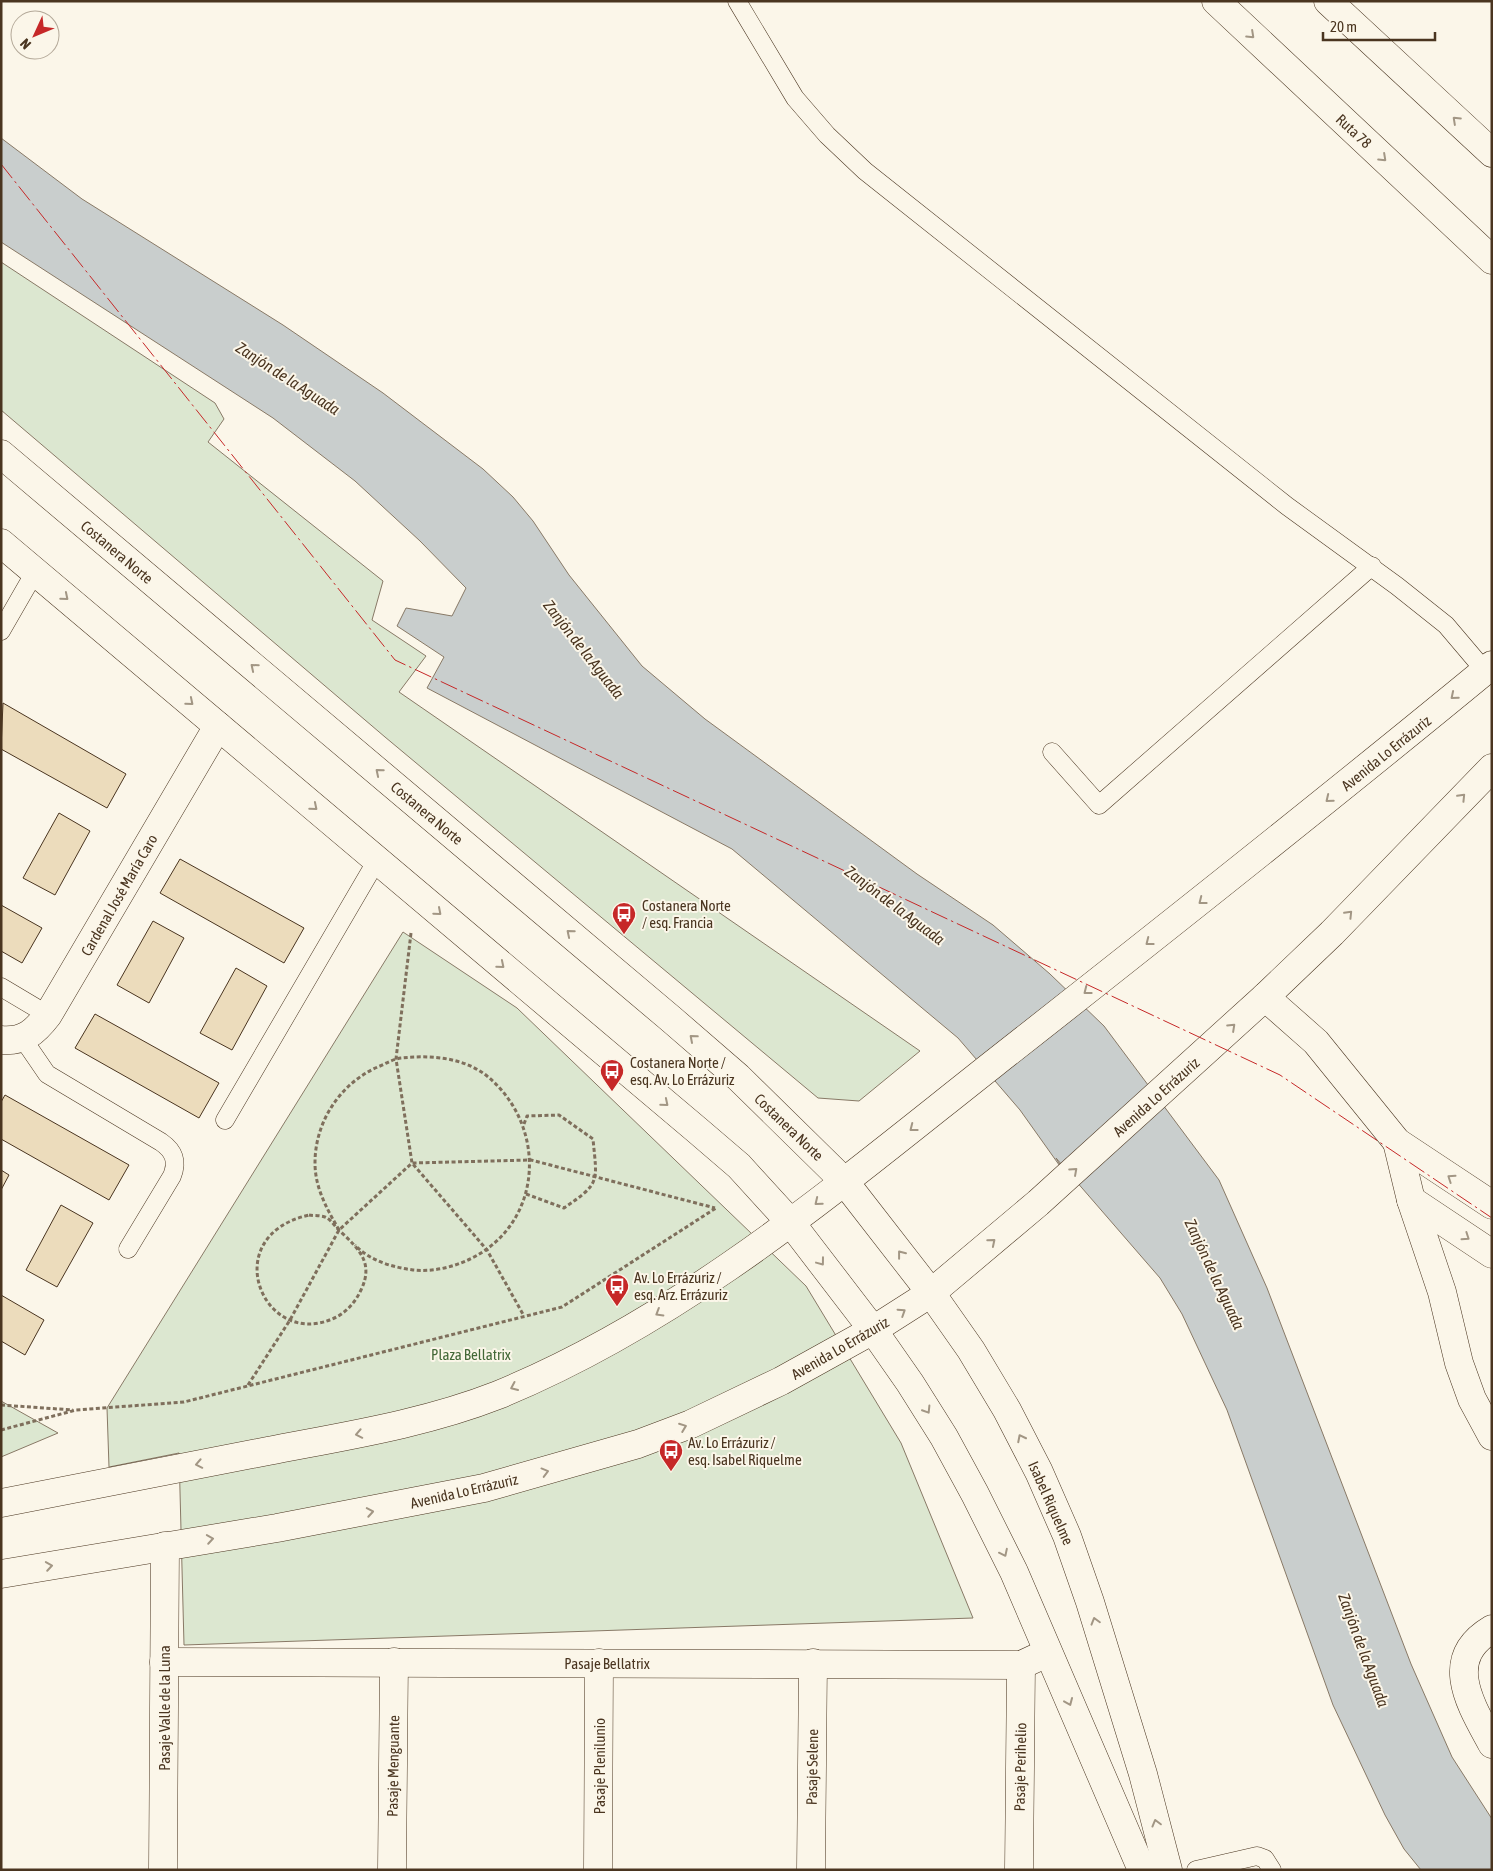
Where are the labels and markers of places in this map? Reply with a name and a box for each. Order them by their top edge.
place label: Costanera Norte / esq. Francia [642,897,731,931]
bus stop icon: Costanera Norte / esq. Francia [611,901,637,935]
place label: Costanera Norte / esq. Av. Lo Errázuriz [630,1054,735,1088]
bus stop icon: Costanera Norte / esq. Av. Lo Errázuriz [599,1058,625,1092]
place label: Av. Lo Errázuriz / esq. Arz. Errázuriz [634,1269,728,1303]
bus stop icon: Av. Lo Errázuriz / esq. Arz. Errázuriz [604,1273,630,1307]
place label: Av. Lo Errázuriz / esq. Isabel Riquelme [688,1434,802,1468]
bus stop icon: Av. Lo Errázuriz / esq. Isabel Riquelme [658,1438,684,1472]

